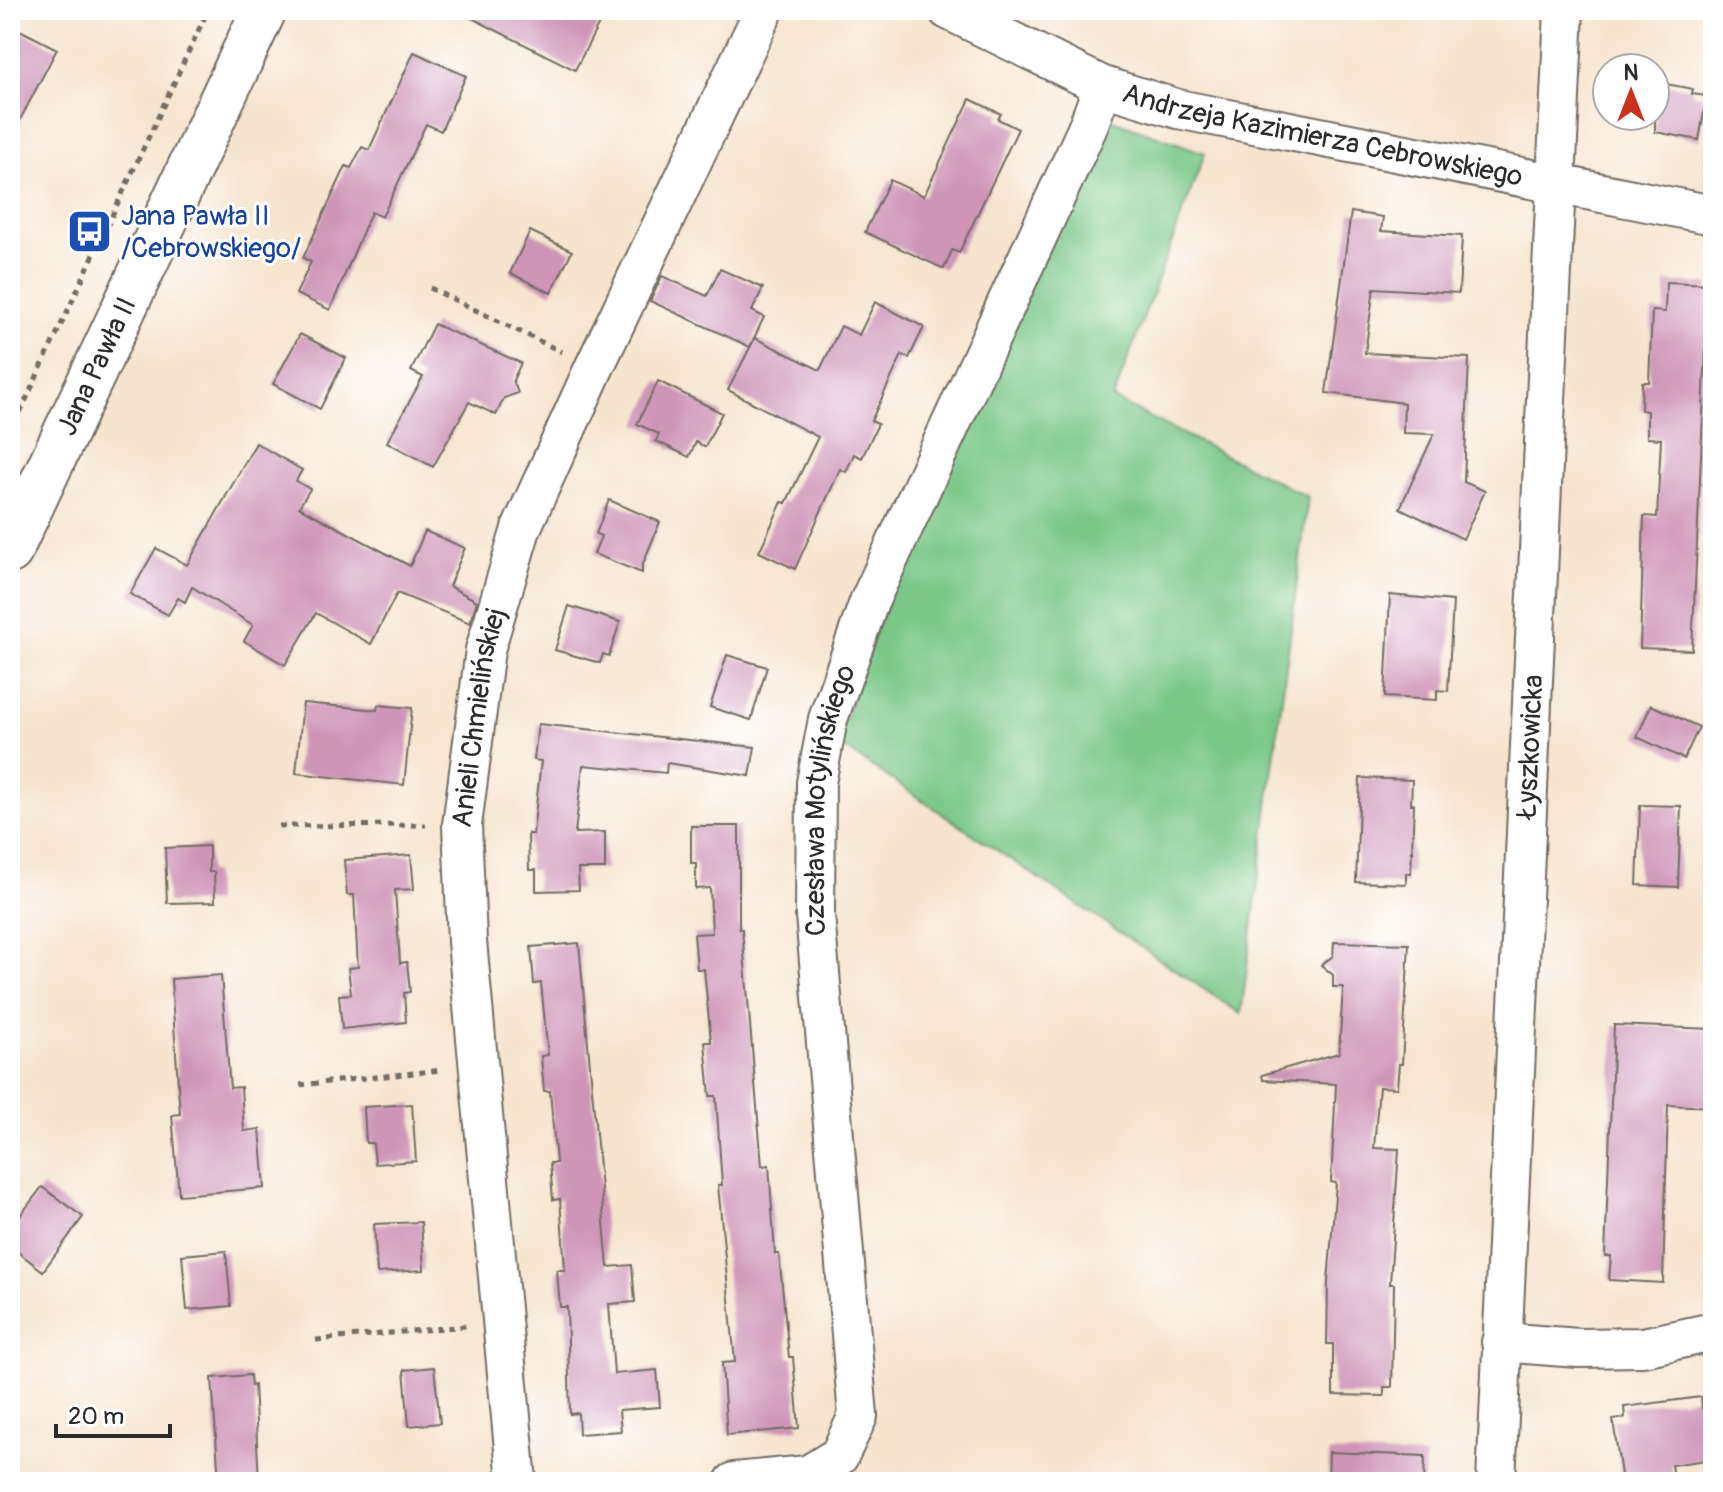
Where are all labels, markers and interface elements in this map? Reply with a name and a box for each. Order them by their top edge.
north arrow [1591,52,1671,132]
text: N [1624,59,1639,87]
street label: Andrzeja Kazimierza Cebrowskiego [1118,76,1526,194]
place label: Jana Pawła II /Cebrowskiego/ [121,199,301,266]
bus stop icon: Jana Pawła II /Cebrowskiego/ [66,208,114,256]
street label: Jana Pawła II [49,292,144,441]
street label: Anieli Chmielińskiej [444,604,514,830]
street label: Czesława Motylińskiego [797,660,863,938]
street label: Łyszkowicka [1509,674,1551,822]
scale bar [56,1388,170,1438]
text: 20 m [68,1402,124,1431]

